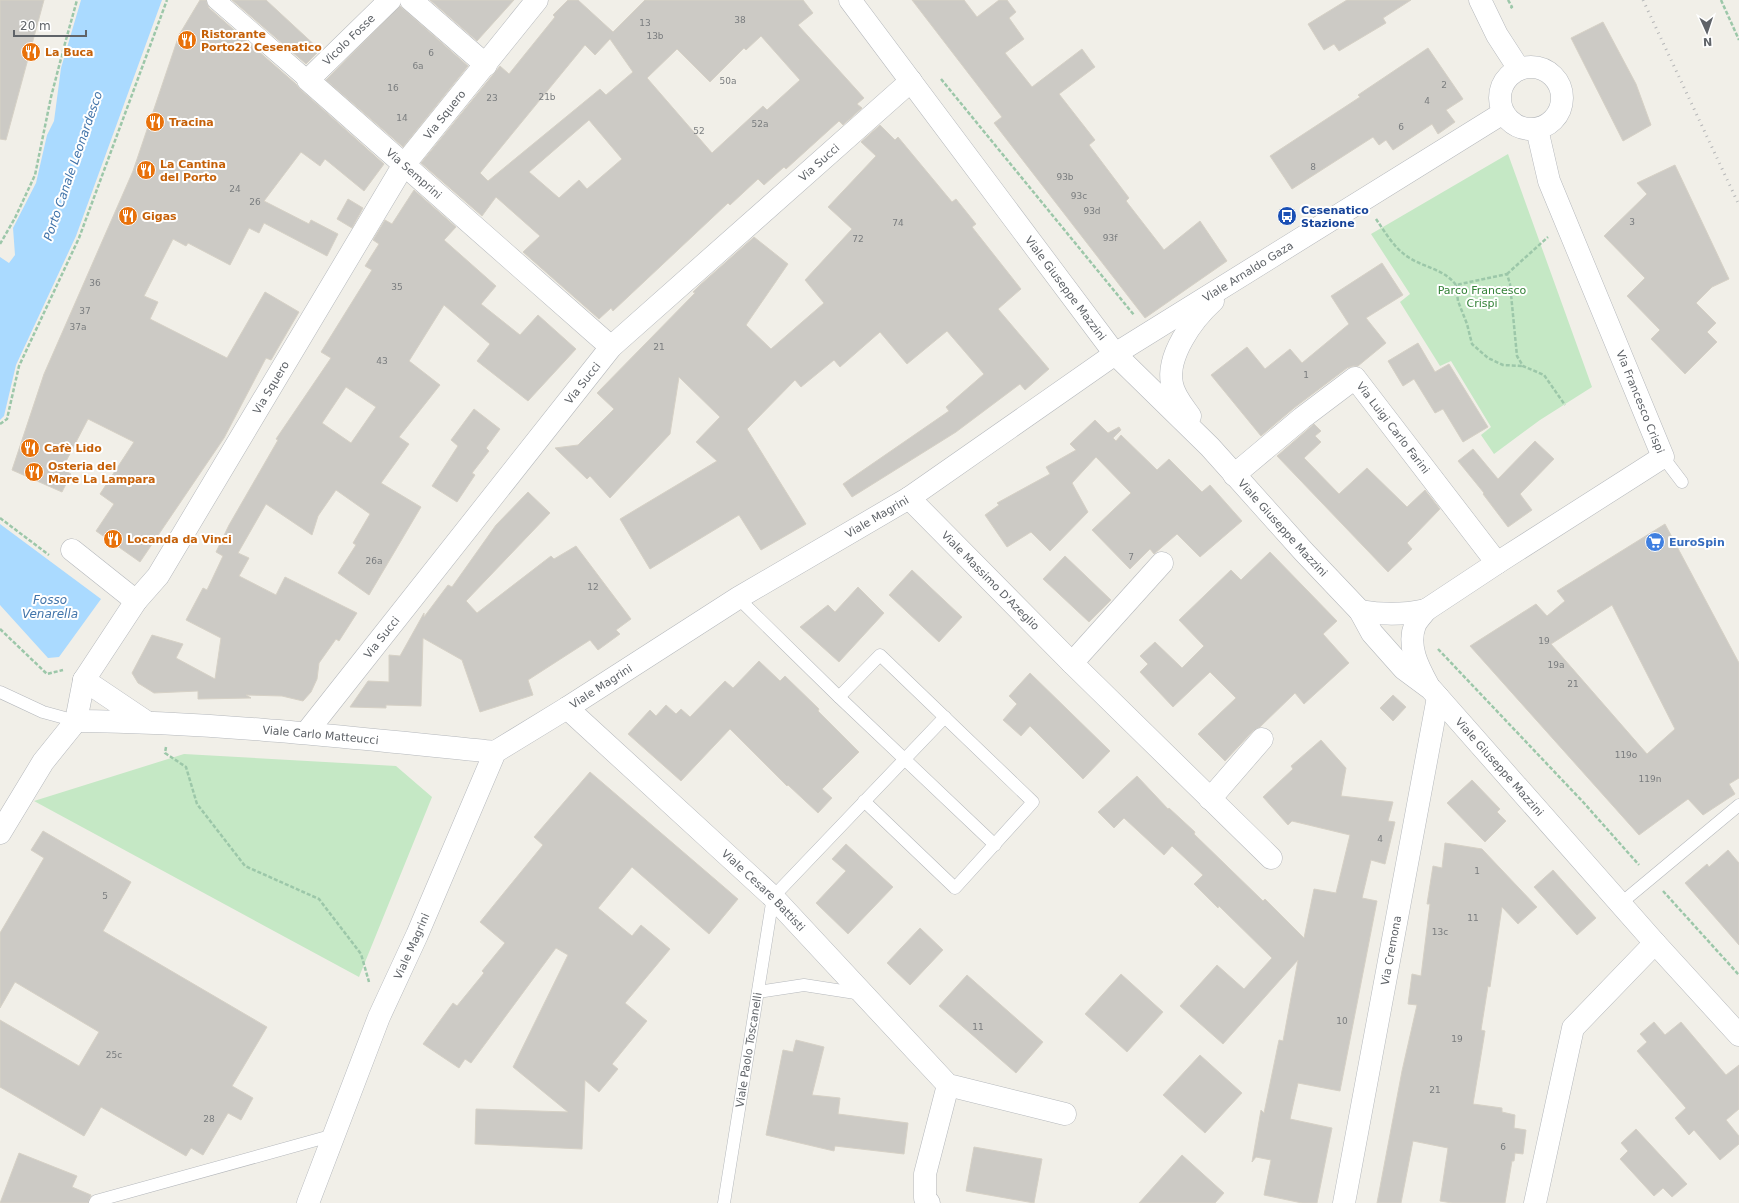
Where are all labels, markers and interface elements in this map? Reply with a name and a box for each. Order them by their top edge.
scale bar [14,12,86,38]
street label: Vicolo Fosse [320,12,378,68]
north arrow [1687,12,1727,52]
house number: 38 [734,15,746,25]
house number: 13 [639,18,651,28]
text: 20 m [20,19,51,33]
place label: Ristorante Porto22 Cesenatico [201,28,322,54]
restaurant icon: Ristorante Porto22 Cesenatico [176,29,198,51]
house number: 13b [646,31,664,41]
text: N [1703,35,1712,48]
restaurant icon: La Buca [20,41,42,63]
place label: La Buca [45,46,93,59]
house number: 6 [428,48,434,58]
house number: 6a [412,61,424,71]
house number: 50a [720,76,736,86]
house number: 2 [1441,80,1447,90]
house number: 16 [387,83,399,93]
street label: Via Squero [421,87,468,142]
water label: Porto Canale Leonardesco [41,89,105,243]
house number: 21b [538,92,556,102]
house number: 23 [486,93,498,103]
house number: 4 [1424,96,1430,106]
restaurant icon: Tracina [144,111,166,133]
house number: 14 [396,113,408,123]
place label: Tracina [169,116,214,129]
house number: 52a [752,119,768,129]
house number: 6 [1398,122,1404,132]
house number: 52 [693,126,705,136]
street label: Via Succi [796,141,842,184]
street label: Via Semprini [384,146,445,201]
place label: La Cantina del Porto [160,158,226,184]
restaurant icon: La Cantina del Porto [135,159,157,181]
house number: 8 [1310,162,1316,172]
house number: 93b [1056,172,1074,182]
house number: 24 [229,184,241,194]
house number: 93c [1071,191,1087,201]
house number: 26 [249,197,261,207]
place label: Cesenatico Stazione [1301,204,1369,230]
restaurant icon: Gigas [117,205,139,227]
bus stop icon: Cesenatico Stazione [1276,205,1298,227]
house number: 93d [1083,206,1101,216]
place label: Gigas [142,210,177,223]
house number: 3 [1629,217,1635,227]
house number: 74 [892,218,904,228]
house number: 93f [1103,233,1118,243]
house number: 72 [852,234,864,244]
street label: Viale Giuseppe Mazzini [1023,234,1109,343]
street label: Viale Arnaldo Gaza [1200,238,1296,304]
house number: 36 [89,278,101,288]
house number: 35 [391,282,403,292]
park label: Parco Francesco Crispi [1438,284,1527,310]
house number: 37 [79,306,91,316]
house number: 37a [70,322,86,332]
house number: 21 [653,342,665,352]
street label: Via Francesco Crispi [1613,348,1667,456]
house number: 43 [376,356,388,366]
street label: Via Squero [250,358,292,416]
street label: Via Succi [562,360,603,407]
house number: 1 [1303,370,1309,380]
street label: Via Luigi Carlo Farini [1354,379,1433,476]
restaurant icon: Cafè Lido [19,437,41,459]
place label: Cafè Lido [44,442,102,455]
place label: Osteria del Mare La Lampara [48,460,155,486]
restaurant icon: Osteria del Mare La Lampara [23,461,45,483]
street label: Viale Giuseppe Mazzini [1236,477,1330,579]
street label: Viale Magrini [843,493,911,540]
restaurant icon: Locanda da Vinci [102,528,124,550]
street label: Viale Massimo D'Azeglio [939,528,1042,633]
supermarket icon: EuroSpin [1644,531,1666,553]
place label: Locanda da Vinci [127,533,232,546]
place label: EuroSpin [1669,536,1725,549]
house number: 7 [1128,552,1134,562]
house number: 26a [366,556,382,566]
house number: 12 [587,582,599,592]
water label: Fosso Venarella [22,593,78,621]
street label: Via Succi [361,614,402,661]
house number: 19 [1538,636,1550,646]
house number: 19a [1548,660,1564,670]
street label: Viale Magrini [567,661,634,711]
house number: 21 [1567,679,1579,689]
street label: Viale Giuseppe Mazzini [1453,715,1546,819]
street label: Viale Carlo Matteucci [262,723,379,747]
house number: 119o [1615,750,1638,760]
house number: 119n [1639,774,1661,784]
house number: 4 [1377,834,1383,844]
street label: Viale Cesare Battisti [719,847,808,934]
house number: 1 [1474,866,1480,876]
house number: 5 [102,891,108,901]
street label: Viale Magrini [391,911,432,981]
house number: 11 [1467,913,1479,923]
street label: Via Cremona [1378,914,1404,986]
house number: 13c [1432,927,1448,937]
street label: Viale Paolo Toscanelli [733,991,764,1108]
house number: 10 [1336,1016,1348,1026]
house number: 11 [972,1022,984,1032]
house number: 19 [1451,1034,1463,1044]
house number: 25c [106,1050,122,1060]
house number: 21 [1429,1085,1441,1095]
house number: 28 [203,1114,215,1124]
house number: 6 [1500,1142,1506,1152]

